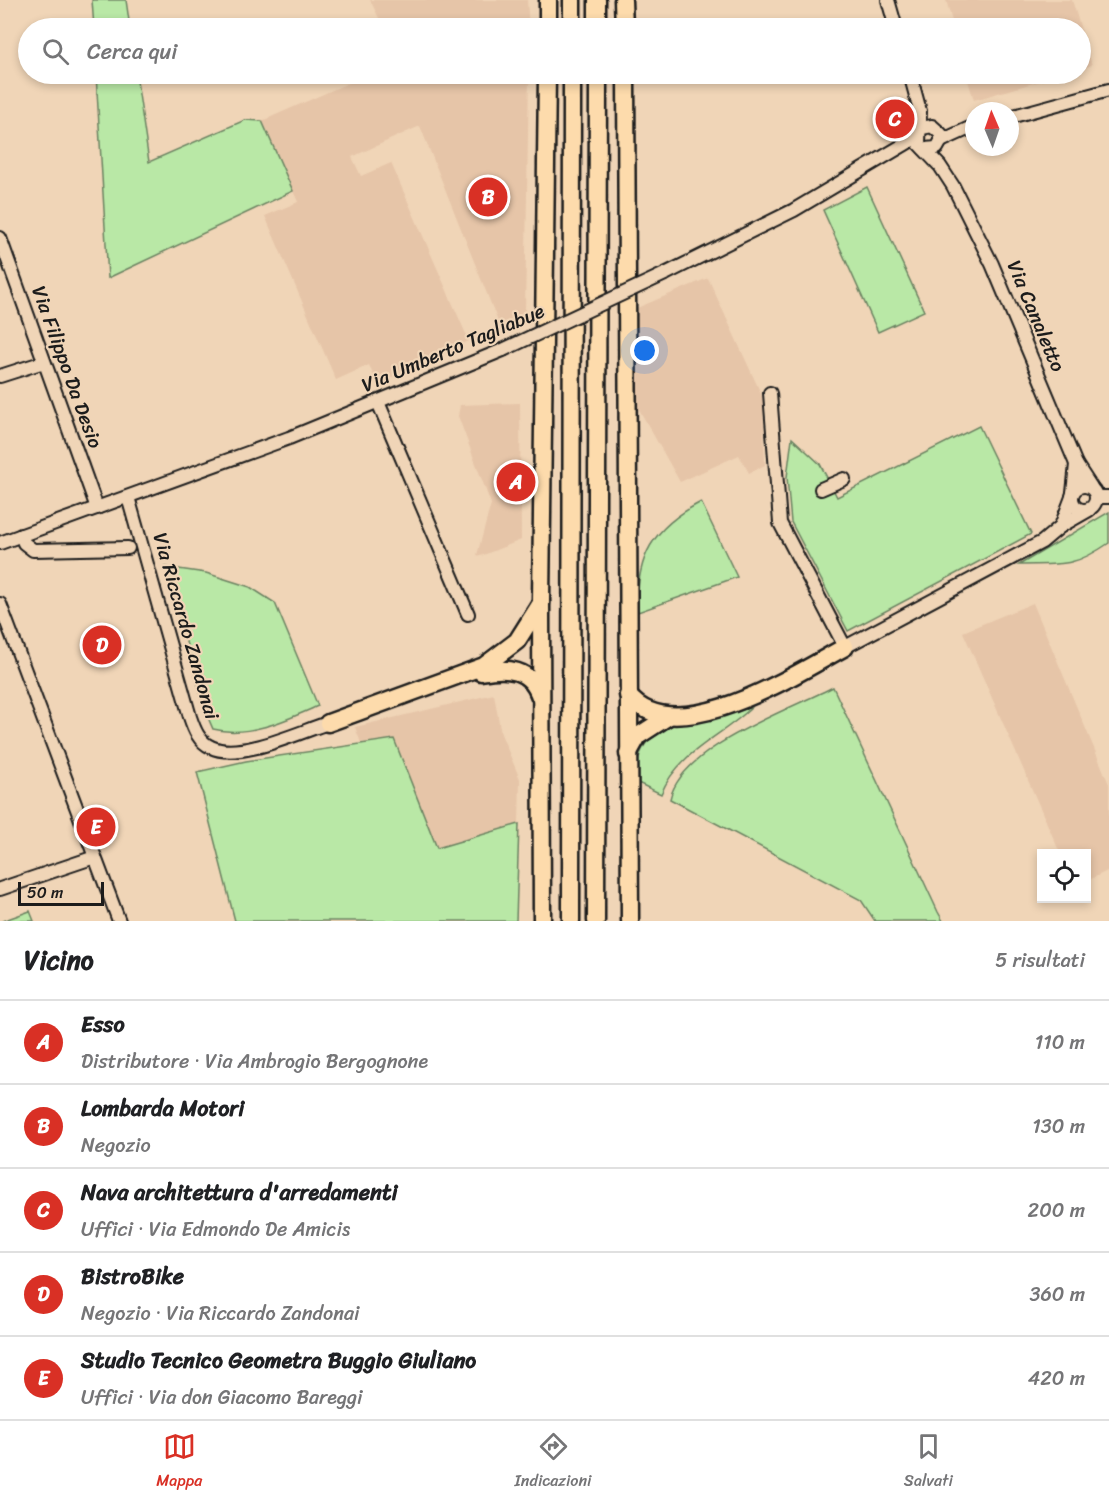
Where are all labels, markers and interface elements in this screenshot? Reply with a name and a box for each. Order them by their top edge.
search box [18,18,1091,84]
text: Cerca qui [87,32,177,71]
icon: search [39,35,72,68]
pin: C [876,96,914,142]
north arrow [965,102,1019,156]
pin: B [468,174,508,220]
street label: Via Canaletto [997,255,1075,377]
street label: Via Filippo Da Desio [21,281,113,453]
street label: Via Umberto Tagliabue [356,293,550,402]
your location [630,336,659,365]
pin: A [496,460,536,504]
street label: Via Riccardo Zandonai [143,528,230,724]
pin: D [82,622,122,668]
pin: E [76,804,116,850]
map controls [1037,849,1091,903]
button: locate [1037,849,1091,903]
text: 50 m [27,878,63,907]
scale bar [18,879,104,906]
text: Vicino [24,937,94,983]
text: 5 risultati [995,943,1085,978]
text: Esso [81,1005,125,1044]
text: A [37,1025,50,1060]
text: 110 m [1035,1025,1085,1060]
text: Distributore · Via Ambrogio Bergognone [81,1044,428,1079]
text: Lombarda Motori [81,1089,244,1128]
text: B [37,1109,50,1144]
text: 130 m [1032,1109,1085,1144]
text: Negozio [81,1128,151,1163]
text: Nava architettura d'arredamenti [81,1173,398,1212]
text: C [37,1193,50,1228]
text: 200 m [1028,1193,1085,1228]
text: Uffici · Via Edmondo De Amicis [81,1212,350,1247]
text: BistroBike [81,1257,184,1296]
text: D [38,1277,49,1312]
text: 360 m [1029,1277,1085,1312]
text: Negozio · Via Riccardo Zandonai [81,1296,359,1331]
text: Studio Tecnico Geometra Buggio Giuliano [81,1341,476,1380]
text: E [38,1361,49,1396]
text: 420 m [1028,1361,1085,1396]
text: Uffici · Via don Giacomo Bareggi [81,1380,363,1415]
tab: Mappa [156,1430,202,1495]
tab: Indicazioni [515,1430,592,1495]
tab: Salvati [904,1430,953,1495]

